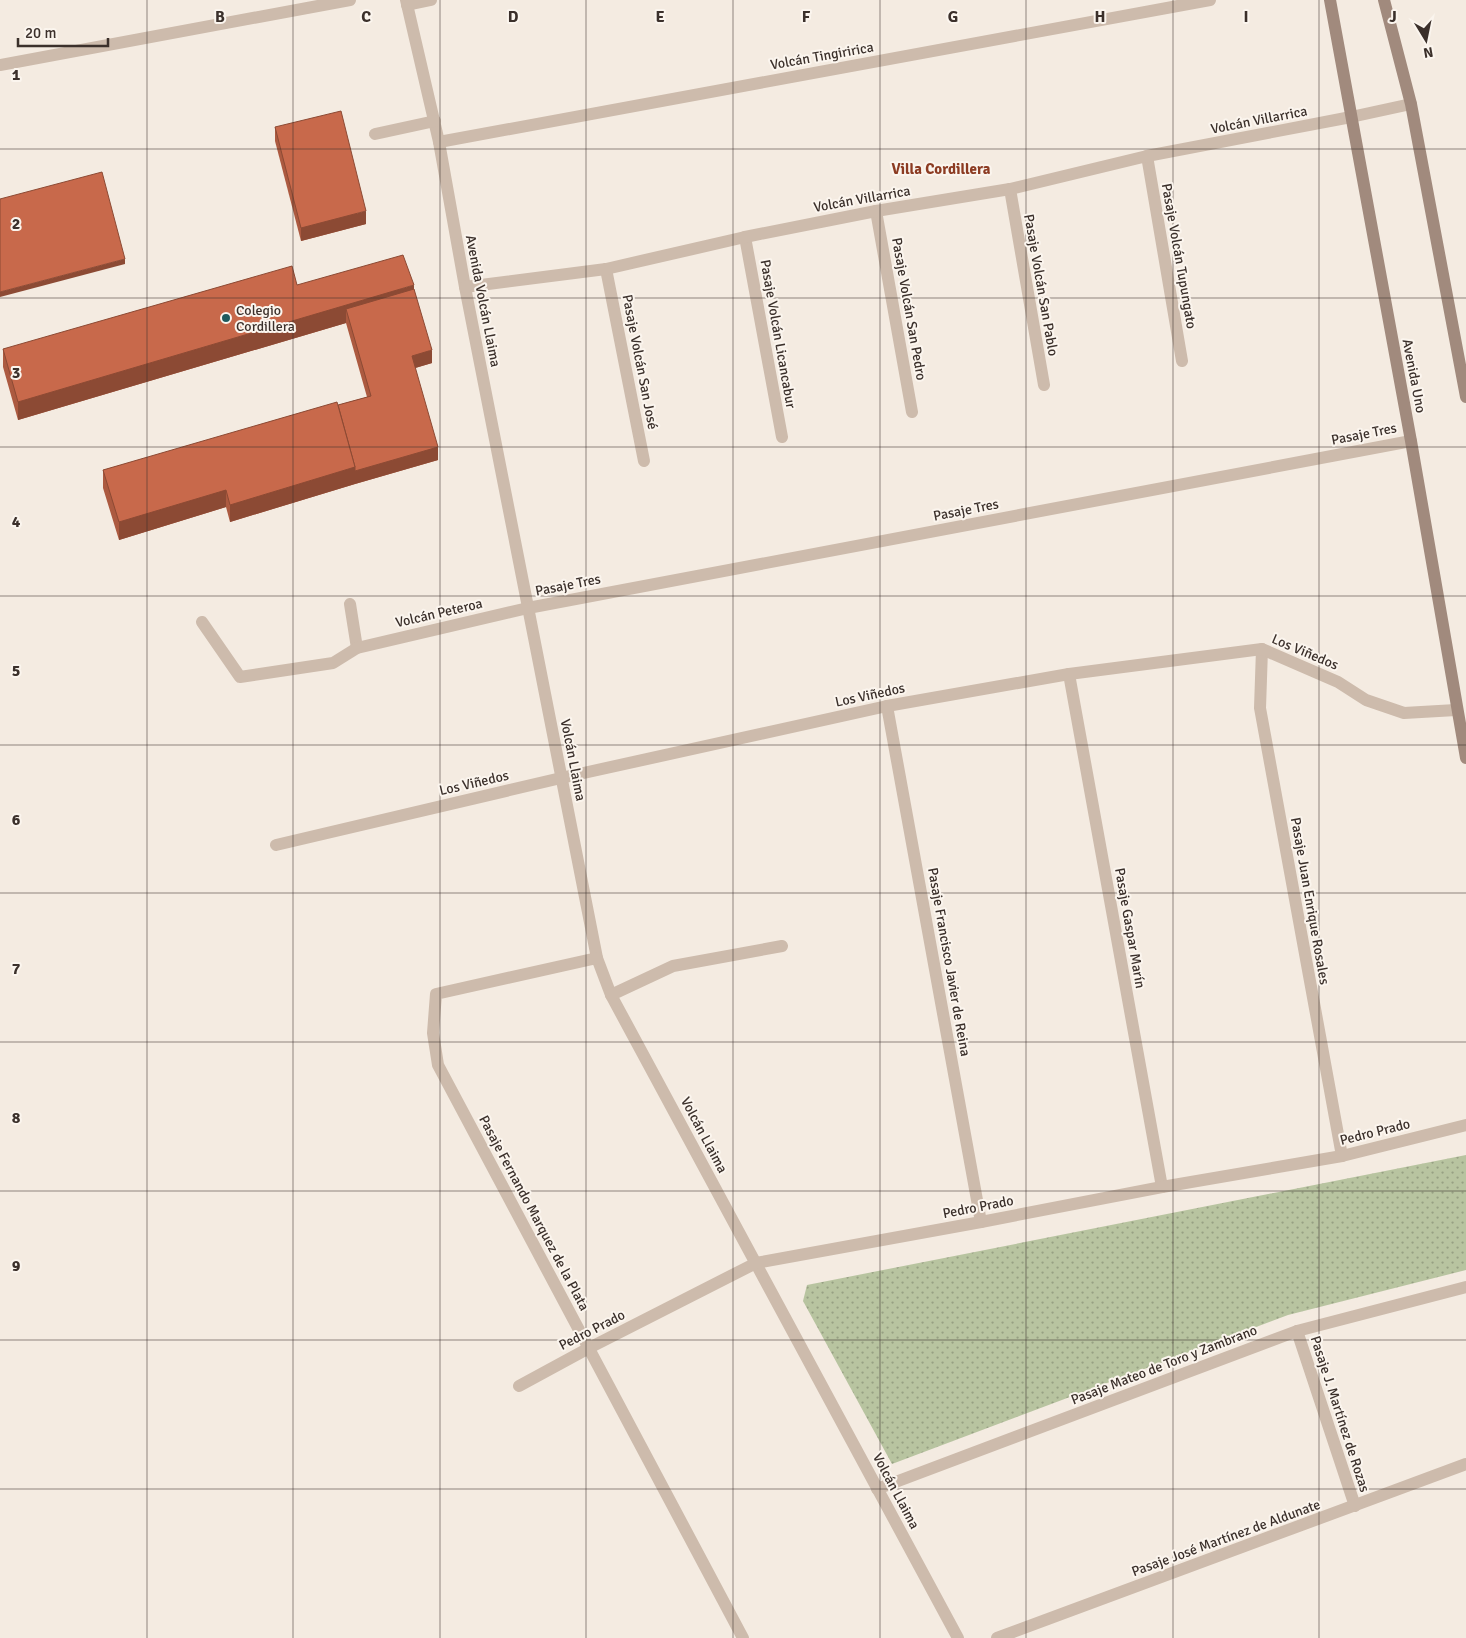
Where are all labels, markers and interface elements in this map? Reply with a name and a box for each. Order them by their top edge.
text: B [215,7,225,27]
text: C [361,7,371,27]
text: D [508,7,519,27]
text: E [655,7,665,27]
text: F [802,7,811,27]
text: G [948,7,958,27]
text: H [1095,7,1105,27]
text: I [1243,7,1249,27]
text: J [1389,7,1397,27]
scale bar [18,15,108,47]
north arrow [1401,15,1451,65]
text: 20 m [25,24,56,42]
street label: Volcán Tingiririca [769,39,875,73]
text: N [1422,43,1434,62]
text: 1 [12,65,21,85]
street label: Volcán Villarrica [1209,102,1309,138]
district label: Villa Cordillera [891,160,991,178]
street label: Volcán Villarrica [812,182,912,216]
street label: Pasaje Volcán Tupungato [1158,182,1200,330]
street label: Pasaje Volcán San Pablo [1020,213,1062,357]
text: 2 [12,214,20,234]
street label: Avenida Volcán Llaima [462,234,504,368]
street label: Pasaje Volcán San Pedro [888,236,930,382]
street label: Pasaje Volcán Licancabur [757,258,800,411]
street label: Pasaje Volcán San José [619,293,661,431]
place label: Colegio Cordillera [236,302,295,335]
marker: Colegio Cordillera [220,312,232,324]
street label: Avenida Uno [1399,338,1429,414]
text: 3 [12,363,20,383]
street label: Pasaje Tres [1330,419,1398,449]
street label: Pasaje Tres [932,495,1000,525]
text: 4 [12,512,21,532]
street label: Pasaje Tres [534,570,602,600]
street label: Volcán Peteroa [394,595,484,631]
street label: Los Viñedos [1269,630,1341,674]
text: 5 [12,661,20,681]
street label: Los Viñedos [834,679,906,711]
street label: Volcán Llaima [557,717,589,803]
street label: Los Viñedos [438,767,510,799]
text: 6 [12,810,21,830]
street label: Pasaje Juan Enrique Rosales [1287,816,1333,986]
street label: Pasaje Francisco Javier de Reina [924,866,974,1058]
street label: Pasaje Gaspar Marín [1111,866,1149,990]
text: 7 [12,959,21,979]
street label: Volcán Llaima [677,1094,731,1176]
text: 8 [12,1108,21,1128]
street label: Pasaje Fernando Marquez de la Plata [475,1112,593,1314]
street label: Pedro Prado [1338,1115,1412,1149]
street label: Pedro Prado [941,1192,1015,1222]
text: 9 [12,1256,21,1276]
street label: Pedro Prado [556,1306,628,1354]
street label: Pasaje Mateo de Toro y Zambrano [1068,1322,1260,1408]
street label: Pasaje J. Martínez de Rozas [1307,1334,1373,1494]
street label: Volcán Llaima [869,1450,923,1532]
street label: Pasaje José Martínez de Aldunate [1129,1496,1323,1580]

